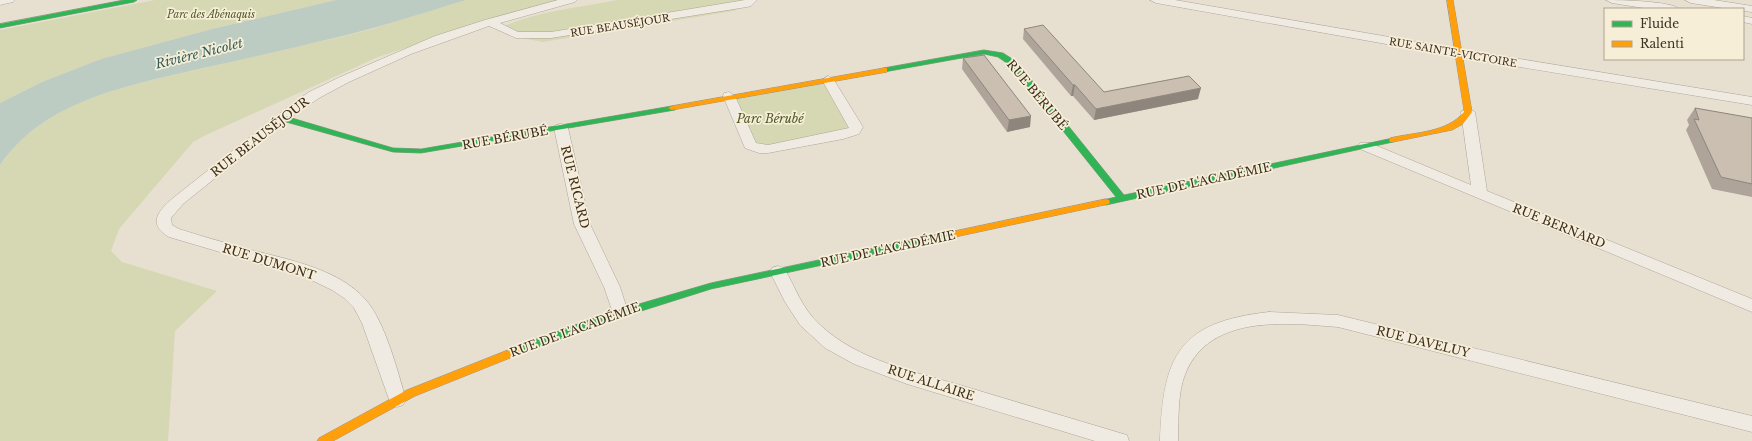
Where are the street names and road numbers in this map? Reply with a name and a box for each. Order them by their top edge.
street label: RUE BEAUSÉJOUR [569,10,672,40]
street label: RUE SAINTE-VICTOIRE [1388,35,1518,70]
street label: RUE BÉRUBÉ [1004,56,1072,133]
street label: RUE BEAUSÉJOUR [207,92,312,180]
street label: RUE BÉRUBÉ [461,122,549,152]
street label: RUE RICARD [558,144,593,230]
street label: RUE DE L'ACADÉMIE [1135,158,1273,202]
street label: RUE BERNARD [1510,200,1608,251]
street label: RUE DE L'ACADÉMIE [819,226,957,270]
street label: RUE DUMONT [221,240,318,283]
street label: RUE DE L'ACADÉMIE [507,298,642,360]
street label: RUE DAVELUY [1375,323,1472,360]
street label: RUE ALLAIRE [886,361,977,404]

